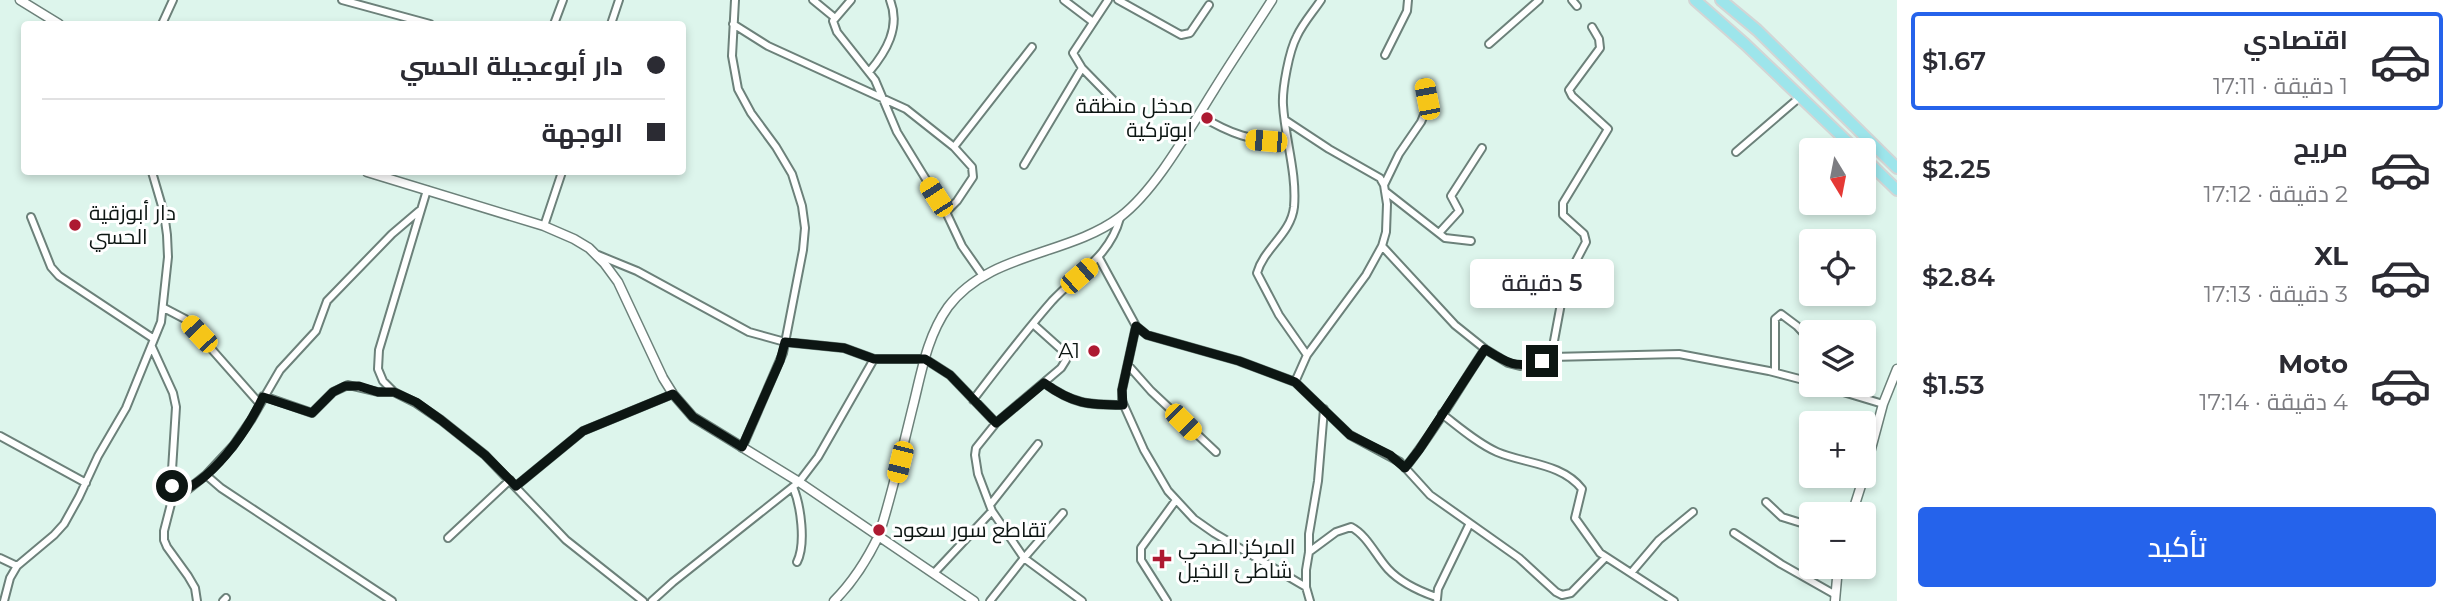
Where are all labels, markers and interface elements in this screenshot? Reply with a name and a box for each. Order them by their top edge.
text: اقتصادي [2243,24,2348,56]
icon: car [2369,30,2432,93]
text: $1.67 [1922,45,1986,77]
text: دار أبوعجيلة الحسي [400,50,623,82]
text: 1 دقيقة · 17:11 [2213,72,2348,100]
car [1413,76,1442,122]
place label: مدخل منطقة ابوتركية [1076,93,1193,142]
marker: مدخل منطقة ابوتركية [1199,110,1215,126]
text: الوجهة [542,117,623,149]
car [1245,129,1288,153]
text: مريح [2293,132,2348,164]
north arrow [1799,138,1876,215]
map controls [1799,138,1876,579]
icon: car [2369,138,2432,201]
text: $2.25 [1922,153,1991,185]
car [916,174,957,220]
text: 2 دقيقة · 17:12 [2204,180,2348,208]
place label: دار أبوزقية الحسي [89,200,176,252]
marker: دار أبوزقية الحسي [67,217,83,233]
button: locate [1799,229,1876,306]
text: XL [2314,240,2348,272]
icon: car [2369,246,2432,309]
car [1057,254,1102,298]
callout: 5 دقيقة [1470,260,1614,308]
text: $2.84 [1922,261,1995,293]
text: 5 دقيقة [1501,269,1583,297]
text: 3 دقيقة · 17:13 [2204,280,2348,308]
car [177,311,222,357]
button: layers [1799,320,1876,397]
place label: A1 [1058,338,1080,363]
marker: A1 [1086,343,1102,359]
route end [1526,345,1558,377]
text: Moto [2278,348,2348,380]
icon: car [2369,354,2432,417]
text: $1.53 [1922,369,1985,401]
text: 4 دقيقة · 17:14 [2199,388,2348,416]
car [1161,400,1206,444]
button: + [1799,411,1876,488]
car [885,439,916,485]
route start [156,470,188,502]
button: − [1799,502,1876,579]
button: تأكيد [1918,507,2436,587]
place label: تقاطع سور سعود [893,517,1047,544]
marker: تقاطع سور سعود [871,522,887,538]
place label: المركز الصحي شاطئ النخيل [1178,534,1295,584]
marker: المركز الصحي شاطئ النخيل [1152,549,1172,569]

